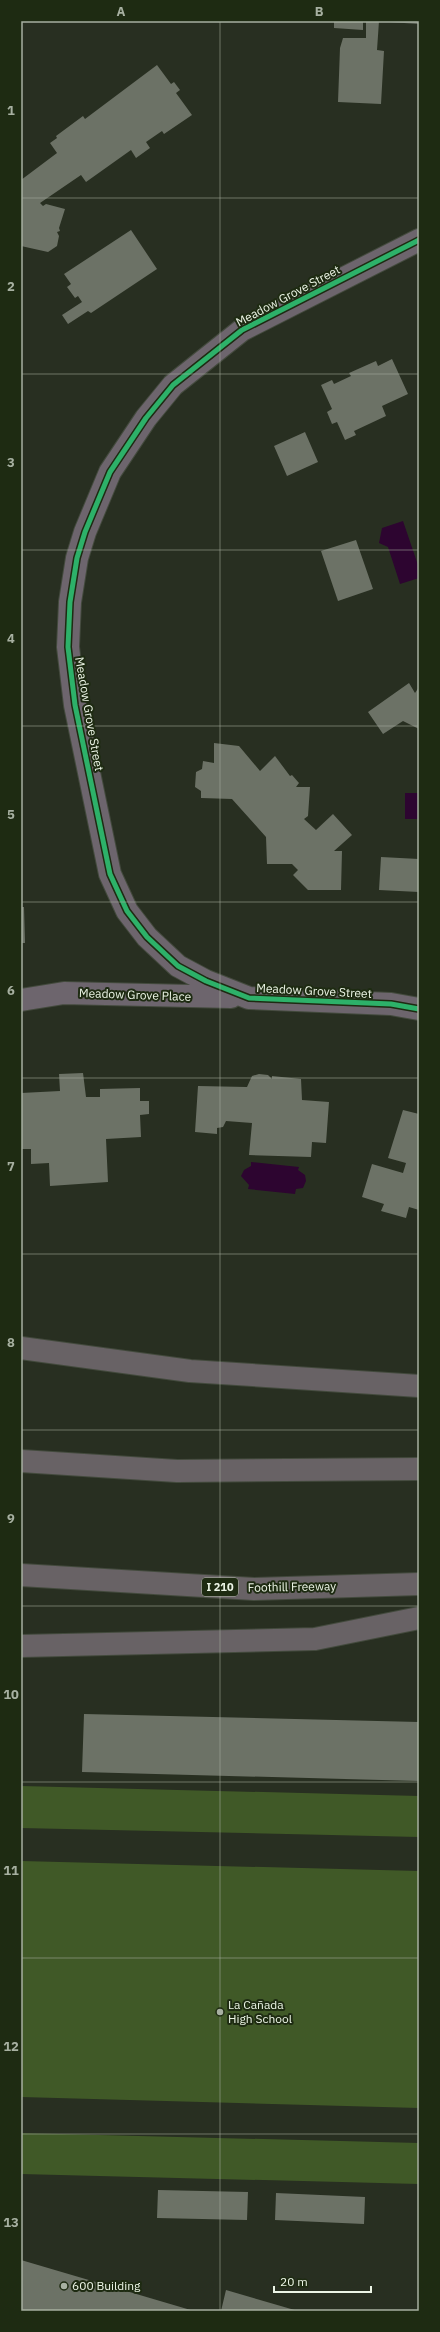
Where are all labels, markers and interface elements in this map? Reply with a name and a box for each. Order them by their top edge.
text: A [117,3,126,20]
text: B [315,3,324,20]
text: 1 [7,102,15,119]
street label: Meadow Grove Street [233,262,342,329]
text: 2 [7,278,15,295]
text: 3 [7,454,15,471]
text: 4 [7,630,15,647]
street label: Meadow Grove Street [72,656,107,772]
text: 5 [7,806,15,823]
street label: Meadow Grove Street [256,980,372,1001]
text: 6 [7,982,15,999]
street label: Meadow Grove Place [79,985,192,1004]
text: 7 [7,1158,15,1175]
text: 8 [7,1334,15,1351]
text: 9 [7,1510,15,1527]
road number: I 210 [202,1578,238,1596]
street label: Foothill Freeway [248,1578,336,1595]
text: 10 [3,1686,19,1703]
text: 11 [3,1862,19,1879]
place label: La Cañada High School [228,1997,292,2026]
marker: La Cañada High School [215,2007,225,2017]
text: 12 [3,2038,19,2055]
text: 13 [3,2214,19,2231]
scale bar [274,2268,371,2294]
text: 20 m [280,2274,308,2289]
place label: 600 Building [72,2278,141,2293]
marker: 600 Building [59,2281,69,2291]

